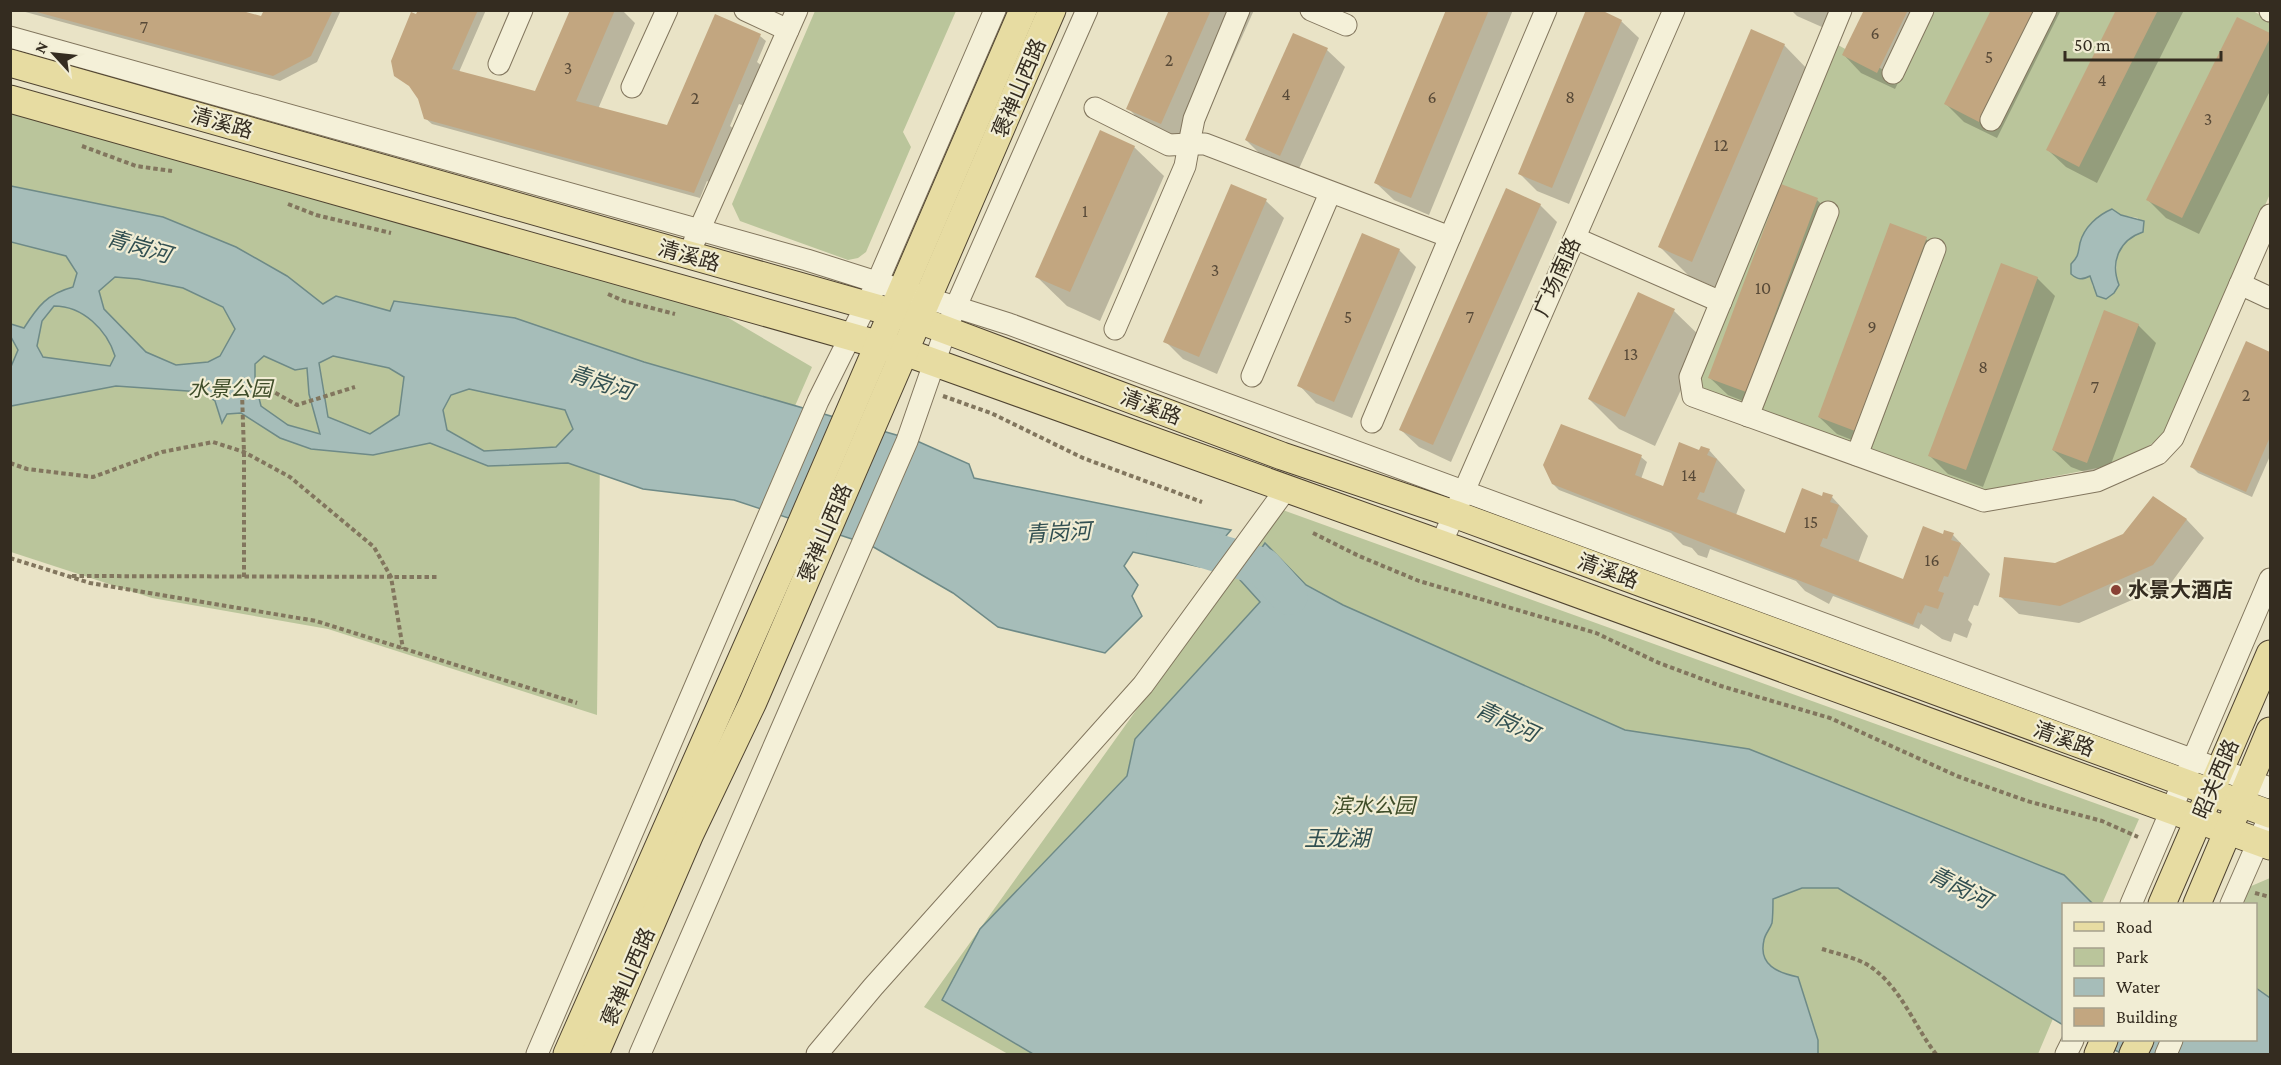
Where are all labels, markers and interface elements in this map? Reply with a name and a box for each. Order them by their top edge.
house number: 7 [140,17,148,37]
house number: 6 [1870,23,1880,43]
north arrow [24,24,84,84]
scale bar [2065,24,2221,62]
street label: 褒禅山西路 [987,35,1051,141]
text: 50 m [2074,35,2111,55]
text: N [31,39,51,56]
house number: 5 [1985,47,1993,67]
house number: 2 [1165,50,1173,70]
house number: 3 [564,58,572,78]
house number: 4 [2097,70,2107,90]
house number: 4 [1281,84,1291,104]
house number: 6 [1427,87,1437,107]
house number: 8 [1565,87,1575,107]
house number: 2 [691,88,699,108]
street label: 清溪路 [188,103,256,143]
house number: 3 [2204,109,2212,129]
house number: 12 [1714,135,1728,155]
house number: 1 [1082,201,1088,221]
water label: 青岗河 [104,225,178,269]
street label: 广场南路 [1529,234,1585,320]
street label: 清溪路 [655,236,723,276]
house number: 3 [1211,260,1219,280]
house number: 10 [1755,278,1771,298]
house number: 5 [1344,307,1352,327]
house number: 7 [1466,307,1474,327]
house number: 9 [1867,317,1877,337]
house number: 13 [1624,344,1638,364]
house number: 8 [1978,357,1988,377]
water label: 青岗河 [566,360,640,406]
park label: 水景公园 [188,377,275,401]
house number: 7 [2091,377,2099,397]
street label: 清溪路 [1117,385,1185,429]
house number: 2 [2242,385,2250,405]
house number: 14 [1681,465,1697,485]
street label: 褒禅山西路 [793,480,857,586]
house number: 15 [1804,512,1818,532]
water label: 青岗河 [1024,518,1096,547]
street label: 清溪路 [1574,549,1642,593]
house number: 16 [1924,550,1940,570]
place label: 水景大酒店 [2128,578,2233,602]
marker: 水景大酒店 [2109,583,2123,597]
water label: 青岗河 [1472,696,1546,748]
street label: 清溪路 [2030,717,2098,761]
street label: 昭关西路 [2189,736,2243,822]
park label: 滨水公园 [1331,794,1418,818]
water label: 玉龙湖 [1304,826,1373,851]
water label: 青岗河 [1925,861,1998,915]
legend [2062,903,2257,1041]
text: Road [2116,917,2153,937]
street label: 褒禅山西路 [596,924,660,1030]
text: Park [2116,947,2148,967]
text: Water [2116,977,2161,997]
text: Building [2116,1007,2178,1027]

